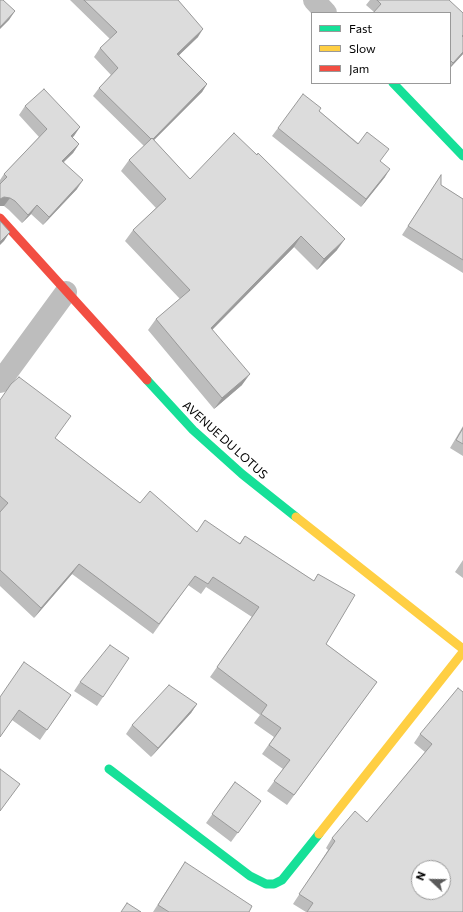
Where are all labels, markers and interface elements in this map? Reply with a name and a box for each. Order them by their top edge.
legend [311,12,451,84]
text: Fast [349,21,372,35]
text: Slow [349,41,376,55]
text: Jam [349,61,369,75]
street label: AVENUE DU LOTUS [180,398,270,482]
north arrow [411,860,451,900]
text: N [413,869,428,882]

